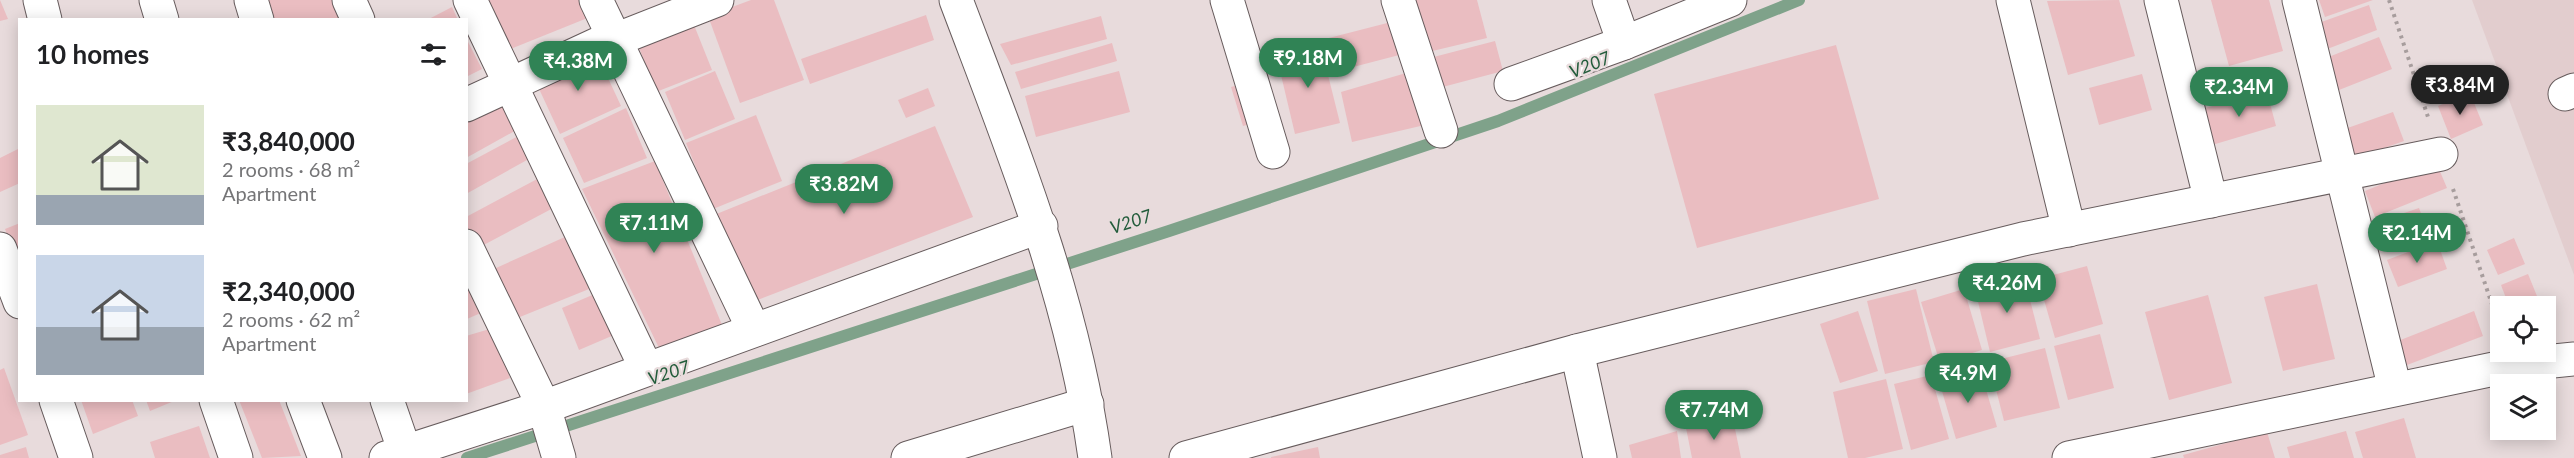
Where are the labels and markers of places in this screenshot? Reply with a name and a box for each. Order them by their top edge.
pin: ₹9.18M [1259,38,1357,89]
pin: ₹4.38M [529,41,627,92]
pin: ₹3.84M [2411,65,2509,116]
pin: ₹2.34M [2190,67,2288,118]
pin: ₹3.82M [795,164,893,215]
pin: ₹7.11M [605,203,703,254]
pin: ₹2.14M [2368,213,2466,264]
pin: ₹4.26M [1958,263,2056,314]
pin: ₹4.9M [1926,353,2010,404]
pin: ₹7.74M [1665,390,1763,441]

